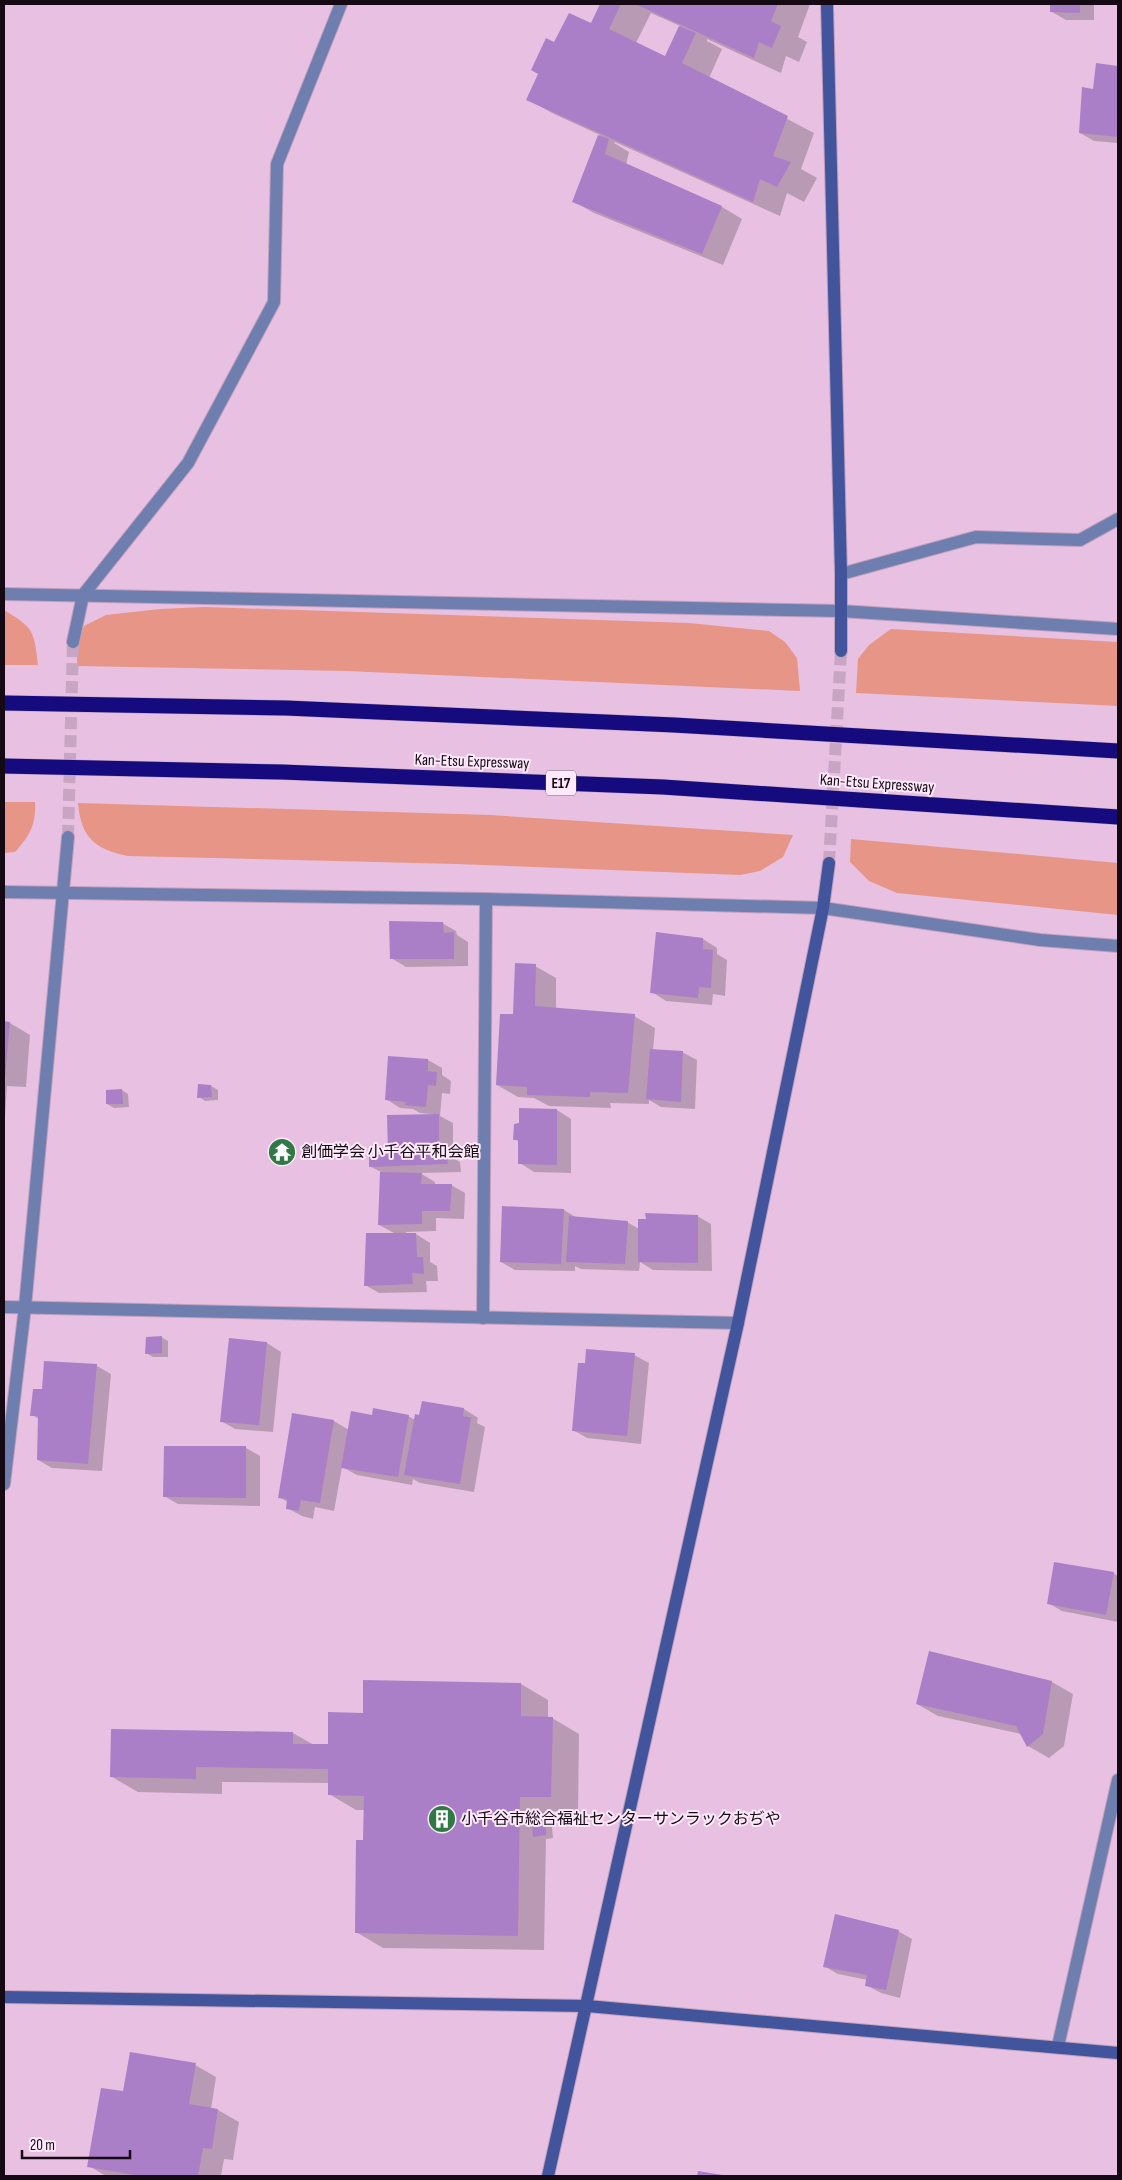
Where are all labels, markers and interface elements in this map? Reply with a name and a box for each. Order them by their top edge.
street label: Kan-Etsu Expressway [414,751,530,773]
road number: E17 [546,770,576,796]
street label: Kan-Etsu Expressway [819,771,935,797]
temple icon: 創価学会 小千谷平和会館 [267,1137,297,1167]
place label: 創価学会 小千谷平和会館 [301,1143,480,1162]
building icon: 小千谷市総合福祉センターサンラックおぢや [427,1804,457,1834]
place label: 小千谷市総合福祉センターサンラックおぢや [461,1810,781,1829]
scale bar [22,2128,130,2160]
text: 20 m [30,2136,55,2155]

